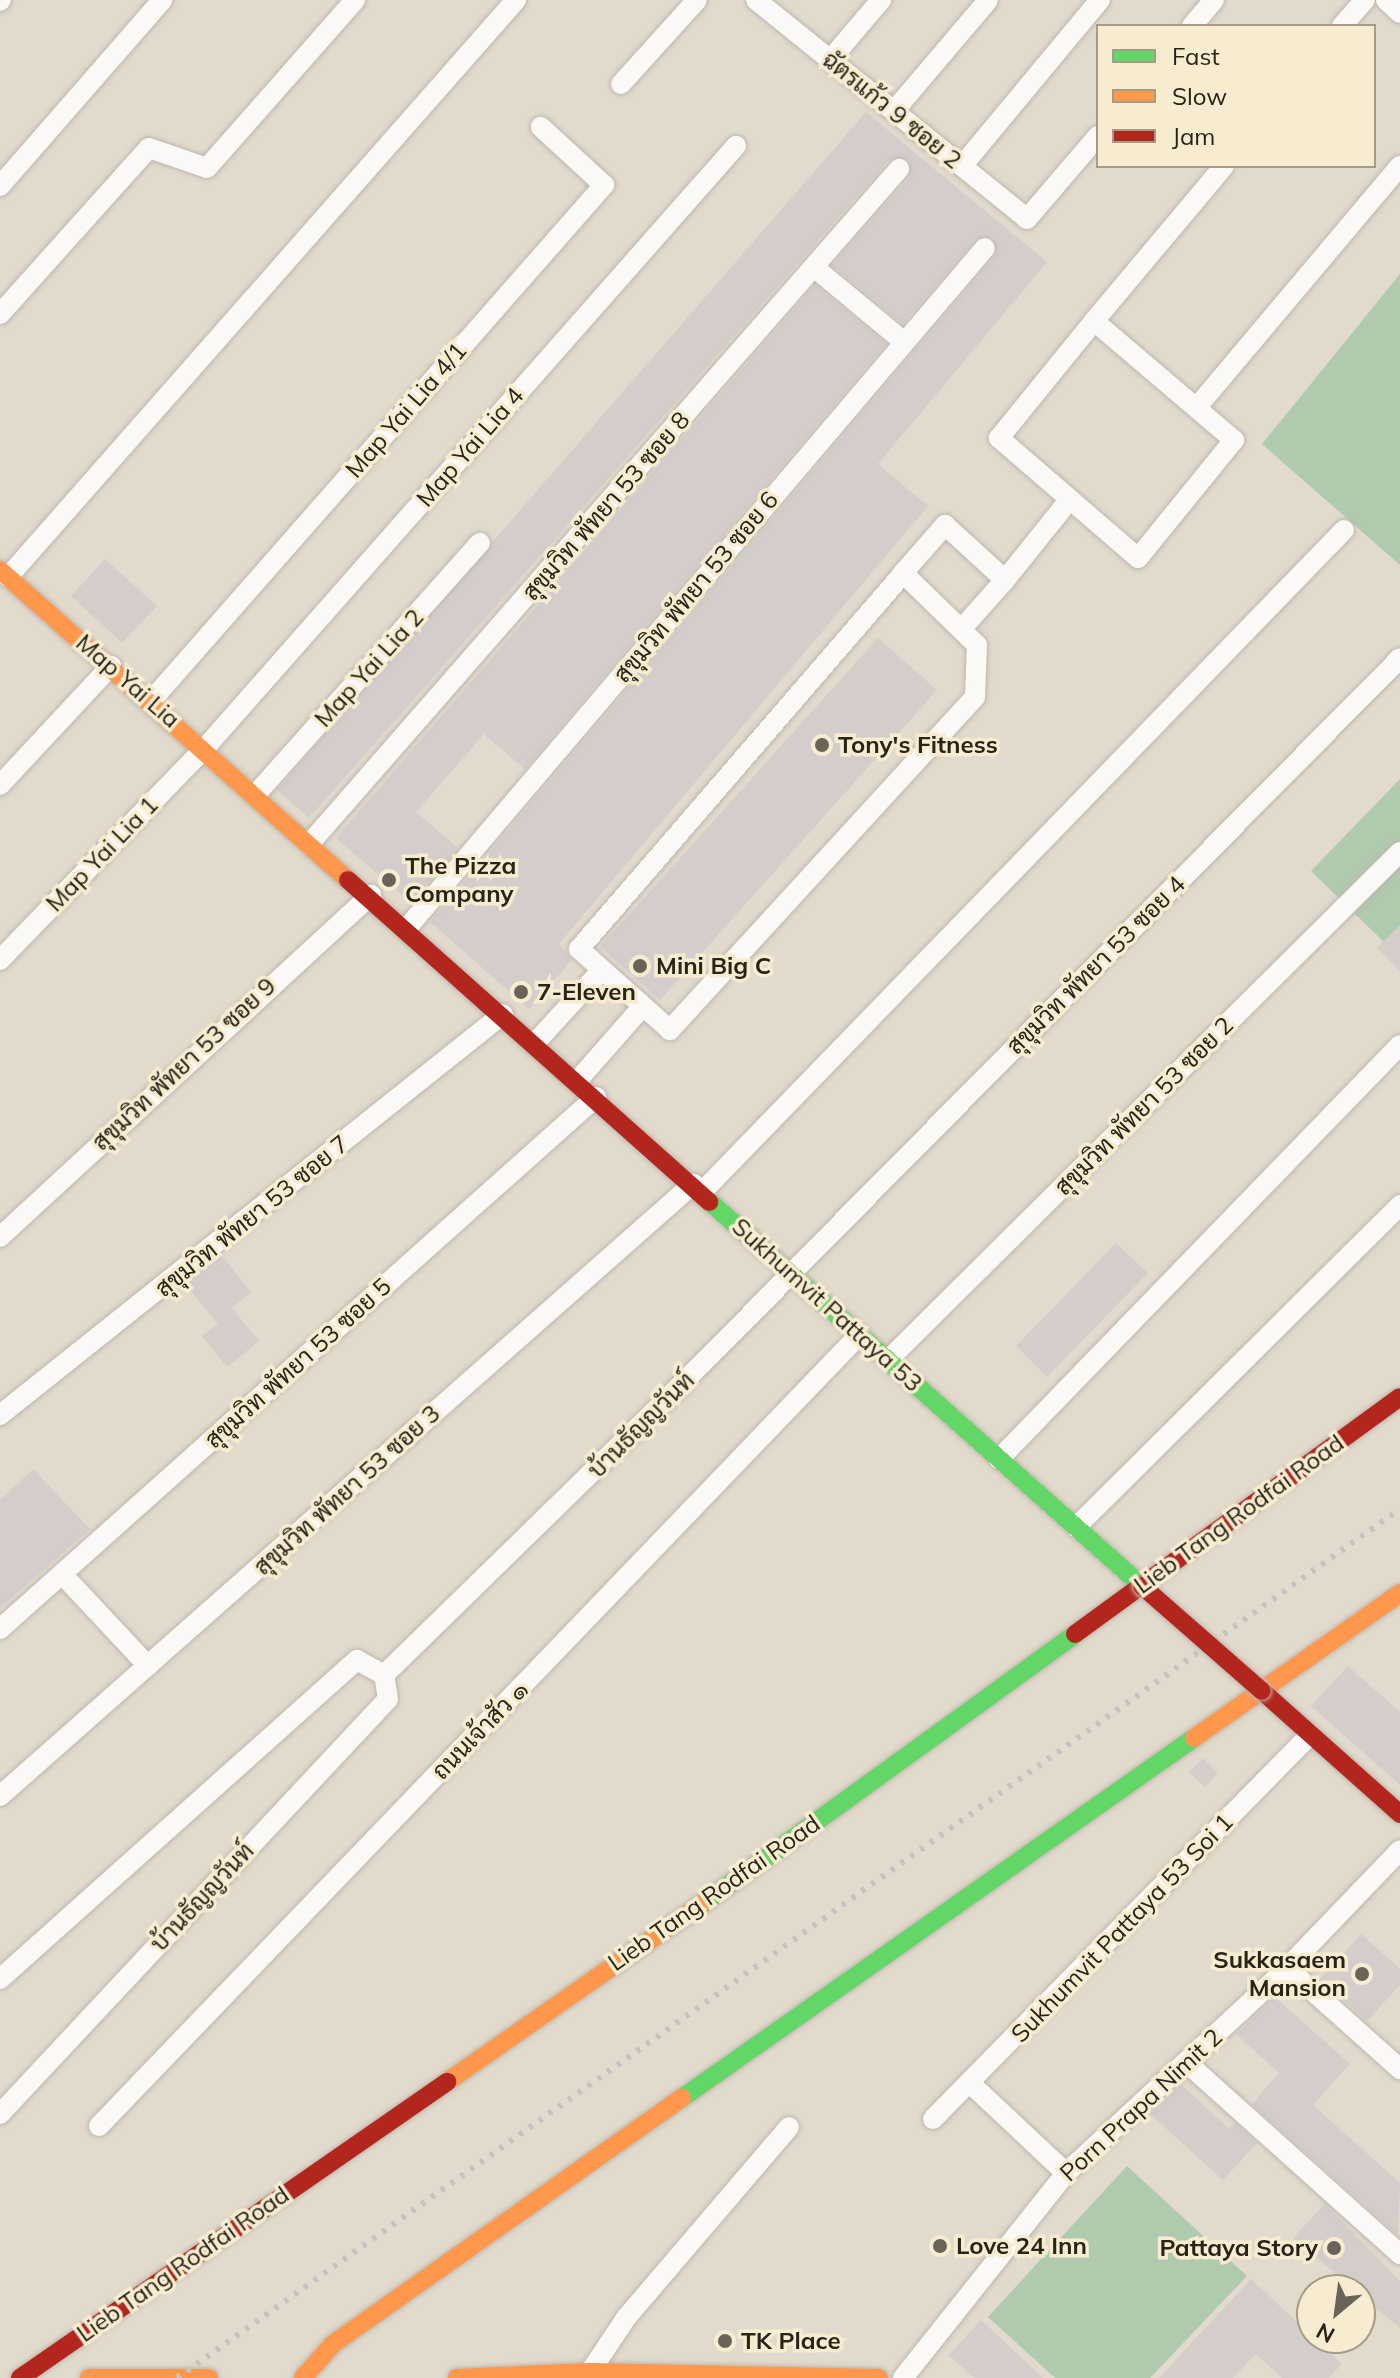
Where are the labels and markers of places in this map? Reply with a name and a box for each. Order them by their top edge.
place label: Tony's Fitness [838,731,998,759]
marker: Tony's Fitness [813,736,831,754]
place label: The Pizza Company [405,852,516,908]
marker: The Pizza Company [380,871,398,889]
place label: Mini Big C [656,952,771,980]
marker: Mini Big C [631,957,649,975]
place label: 7-Eleven [537,978,636,1006]
marker: 7-Eleven [512,983,530,1001]
place label: Sukkasaem Mansion [1213,1946,1346,2002]
marker: Sukkasaem Mansion [1353,1965,1371,1983]
place label: Love 24 Inn [956,2232,1087,2260]
place label: Pattaya Story [1159,2234,1318,2262]
marker: Love 24 Inn [931,2237,949,2255]
marker: Pattaya Story [1325,2239,1343,2257]
place label: TK Place [741,2327,841,2355]
marker: TK Place [716,2332,734,2350]

